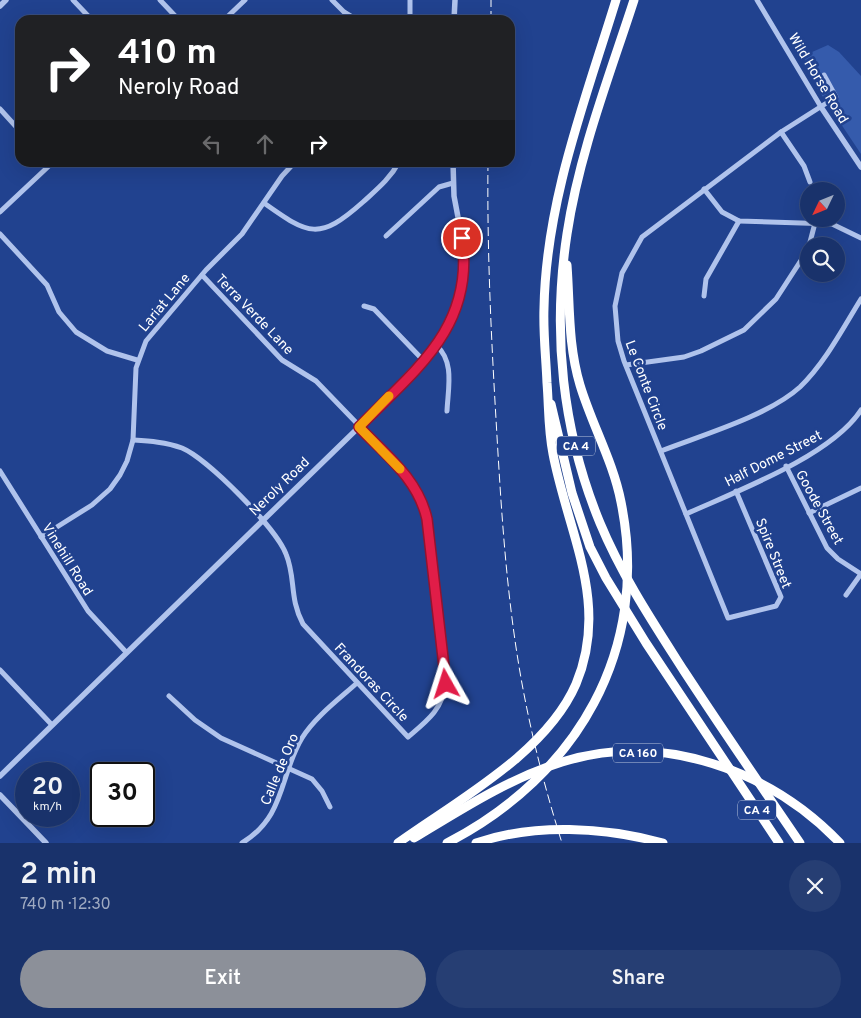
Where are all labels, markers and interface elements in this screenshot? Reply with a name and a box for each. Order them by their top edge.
street label: Wild Horse Road [784,30,851,127]
text: 410 m [118,32,217,76]
icon: right [35,35,100,100]
text: Neroly Road [118,75,239,102]
icon: left [198,130,226,158]
icon: ahead [251,130,279,158]
icon: right [304,130,332,158]
north arrow [800,182,845,228]
map controls [800,182,845,282]
pin [441,217,483,259]
icon: arrive [448,224,476,252]
button: search [800,237,845,282]
street label: Lariat Lane [136,270,194,336]
street label: Terra Verde Lane [211,271,297,359]
street label: Le Conte Circle [621,338,671,433]
street label: Half Dome Street [722,427,825,491]
road number: CA 4 [557,436,595,456]
street label: Neroly Road [246,454,314,520]
street label: Goode Street [791,467,846,548]
street label: Spire Street [751,516,794,591]
street label: Vinehill Road [38,520,96,599]
street label: Frandoras Circle [330,640,412,726]
position arrow [419,657,471,709]
street label: Calle de Oro [258,731,303,808]
road number: CA 160 [613,744,663,762]
speed limit sign: 30 [90,762,155,827]
text: 20 [32,772,63,804]
text: km/h [33,799,62,815]
road number: CA 4 [738,800,776,820]
text: 2 min [20,857,97,894]
button: close [789,860,841,912]
text: 740 m · 12:30 [20,895,111,915]
button: Exit [20,950,426,1008]
button: Share [436,950,841,1008]

